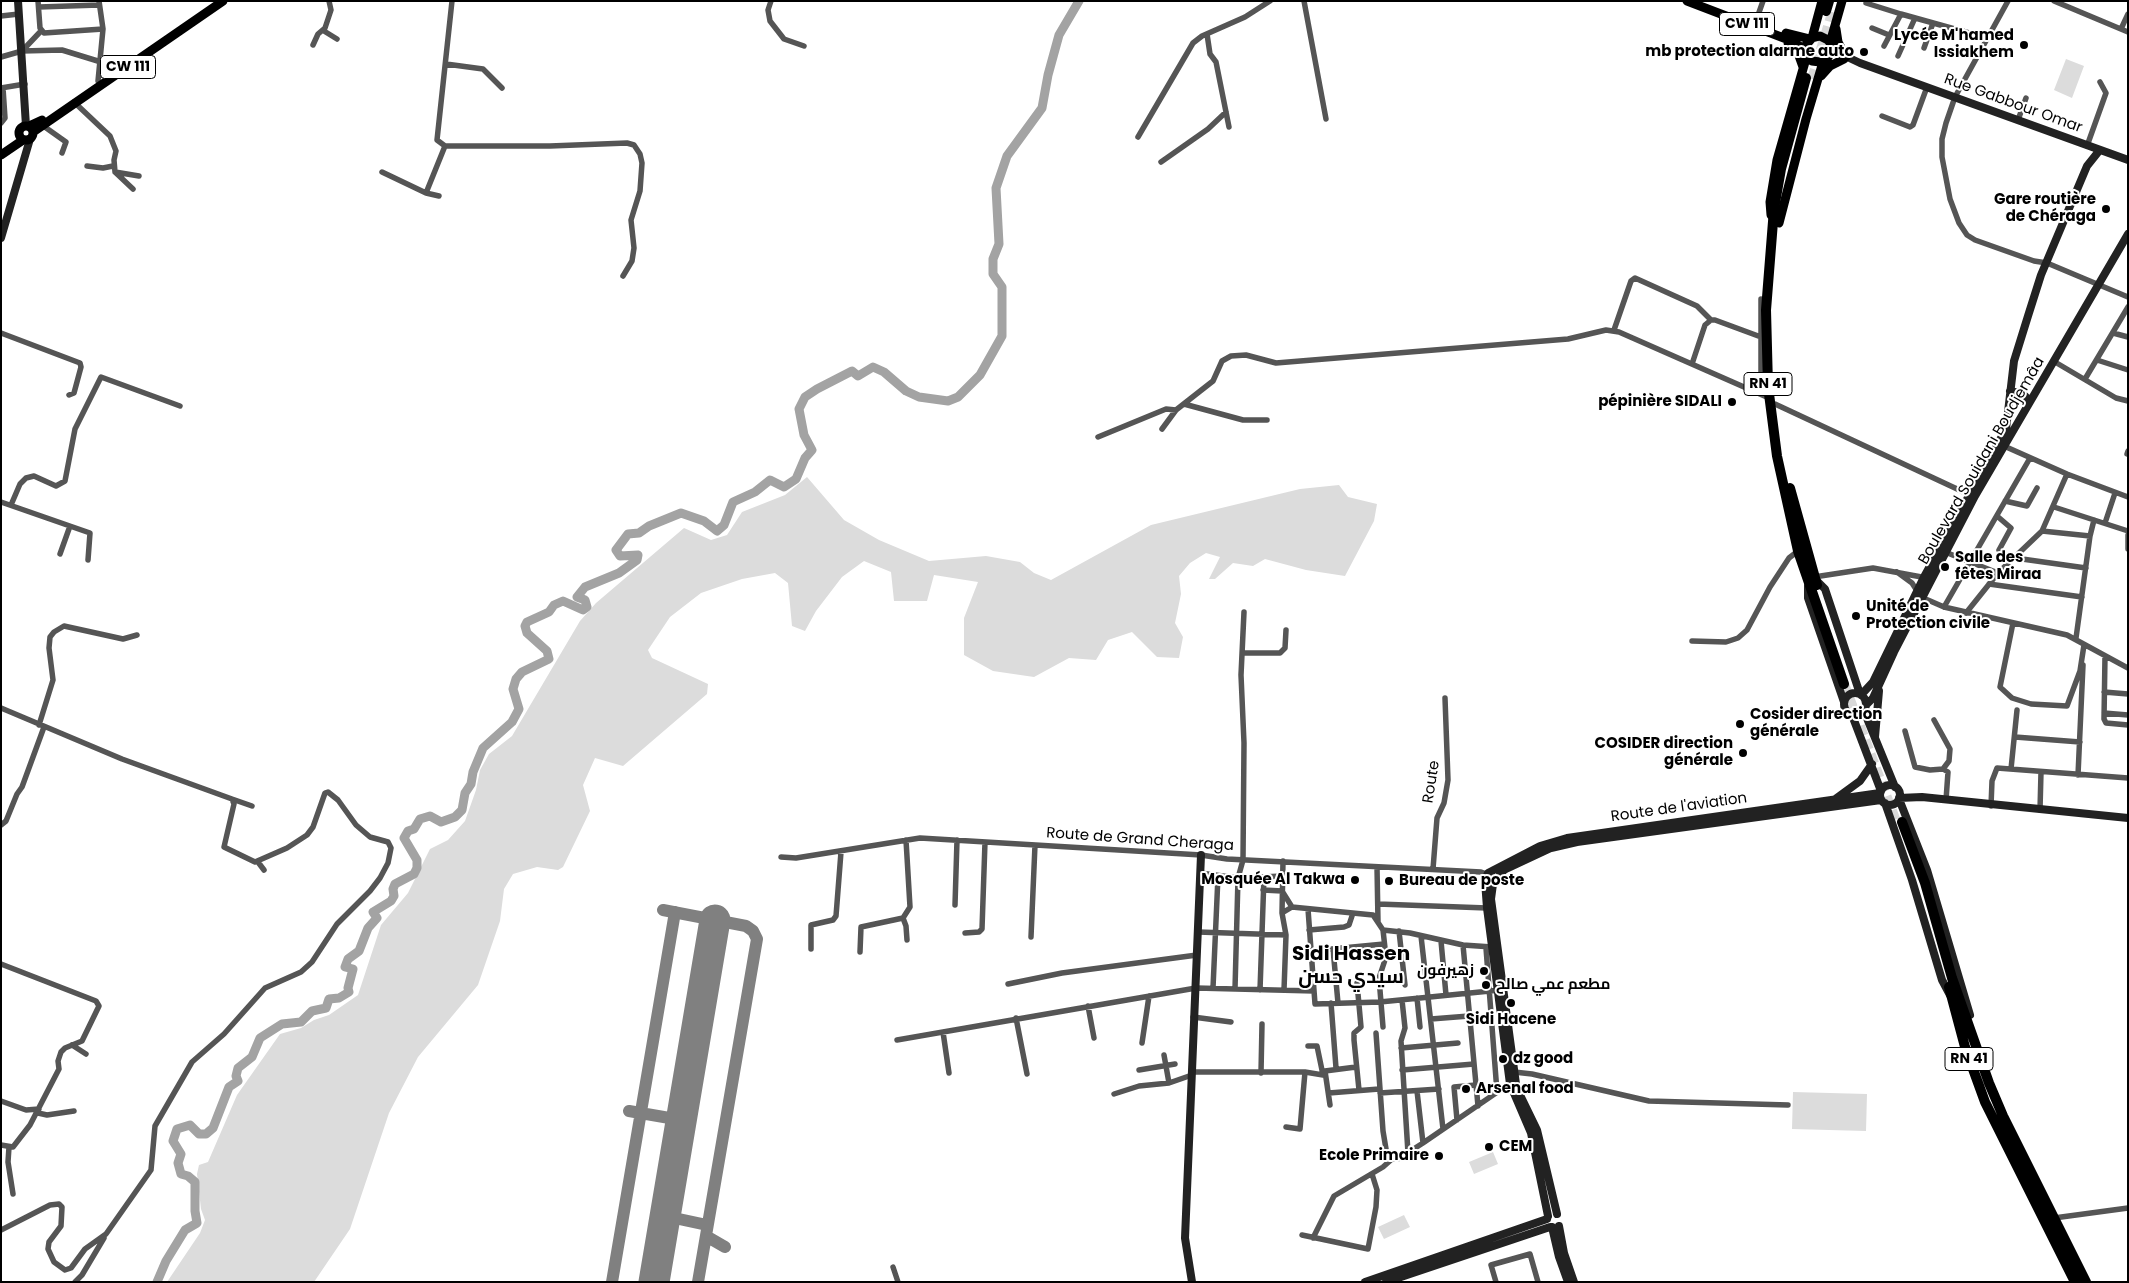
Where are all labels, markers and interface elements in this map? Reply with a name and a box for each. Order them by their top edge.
road number: CW 111 [1720,12,1774,36]
place label: Lycée M'hamed Issiakhem [1894,27,2014,62]
marker: Lycée M'hamed Issiakhem [2018,39,2030,51]
place label: mb protection alarme auto [1645,43,1854,61]
marker: mb protection alarme auto [1858,46,1870,58]
road number: CW 111 [100,56,156,78]
street label: Rue Gabbour Omar [1941,71,2085,137]
place label: Gare routière de Chéraga [1994,191,2096,226]
marker: Gare routière de Chéraga [2100,203,2112,215]
street label: Boulevard Souidani Boudjemâa [1915,354,2049,568]
road number: RN 41 [1744,372,1792,396]
place label: pépinière SIDALI [1598,393,1722,411]
marker: pépinière SIDALI [1726,396,1738,408]
place label: Salle des fêtes Miraa [1955,549,2042,584]
marker: Salle des fêtes Miraa [1939,561,1951,573]
place label: Unité de Protection civile [1866,598,1990,633]
marker: Unité de Protection civile [1850,610,1862,622]
place label: Cosider direction générale [1750,706,1882,741]
marker: Cosider direction générale [1734,718,1746,730]
place label: COSIDER direction générale [1595,735,1733,770]
marker: COSIDER direction générale [1737,747,1749,759]
street label: Route [1420,759,1444,805]
street label: Route de l'aviation [1610,790,1748,826]
street label: Route de Grand Cheraga [1046,824,1234,856]
place label: Mosquée Al Takwa [1201,871,1345,889]
place label: Bureau de poste [1399,872,1524,890]
marker: Mosquée Al Takwa [1349,874,1361,886]
marker: Bureau de poste [1383,875,1395,887]
district label: Sidi Hassen سيدي حسن [1292,943,1410,990]
place label: زهيرفون [1417,962,1474,980]
marker: زهيرفون [1478,965,1490,977]
place label: مطعم عمي صالح [1496,976,1610,994]
marker: مطعم عمي صالح [1480,979,1492,991]
marker: Sidi Hacene [1505,997,1517,1009]
place label: Sidi Hacene [1466,1011,1556,1029]
road number: RN 41 [1945,1048,1993,1070]
place label: dz good [1513,1050,1573,1068]
marker: dz good [1497,1053,1509,1065]
place label: Arsenal food [1476,1080,1574,1098]
marker: Arsenal food [1460,1083,1472,1095]
place label: CEM [1499,1138,1532,1156]
marker: CEM [1483,1141,1495,1153]
place label: Ecole Primaire [1319,1147,1429,1165]
marker: Ecole Primaire [1433,1150,1445,1162]

